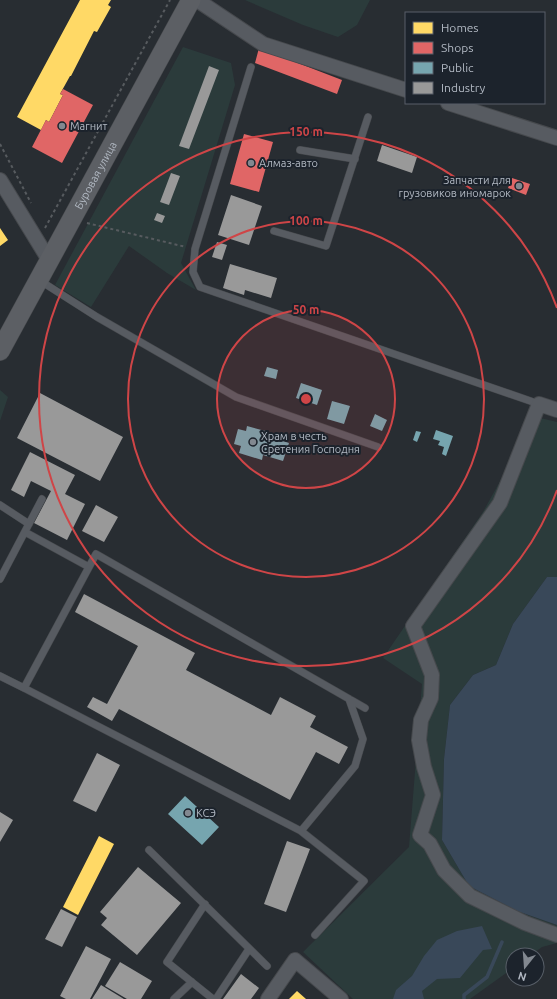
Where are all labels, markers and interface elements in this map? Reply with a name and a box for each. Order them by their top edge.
legend [405,12,545,104]
text: Homes [441,21,479,34]
text: Shops [441,41,473,54]
text: Public [441,61,474,74]
text: Industry [441,81,486,94]
place label: Магнит [70,120,108,132]
marker: Магнит [57,121,67,131]
text: 150 m [289,125,323,138]
street label: Буровая улица [72,139,119,211]
place label: Алмаз-авто [259,157,318,169]
marker: Алмаз-авто [246,158,256,168]
place label: Запчасти для грузовиков иномарок [399,174,511,199]
marker: Запчасти для грузовиков иномарок [514,181,524,191]
text: 100 m [289,214,323,227]
text: 50 m [293,303,319,316]
centre of rings [299,392,313,406]
place label: Храм в честь Сретения Господня [261,430,360,455]
marker: Храм в честь Сретения Господня [248,437,258,447]
place label: КСЭ [196,807,216,819]
marker: КСЭ [183,808,193,818]
north arrow [505,947,545,987]
text: N [516,970,528,984]

